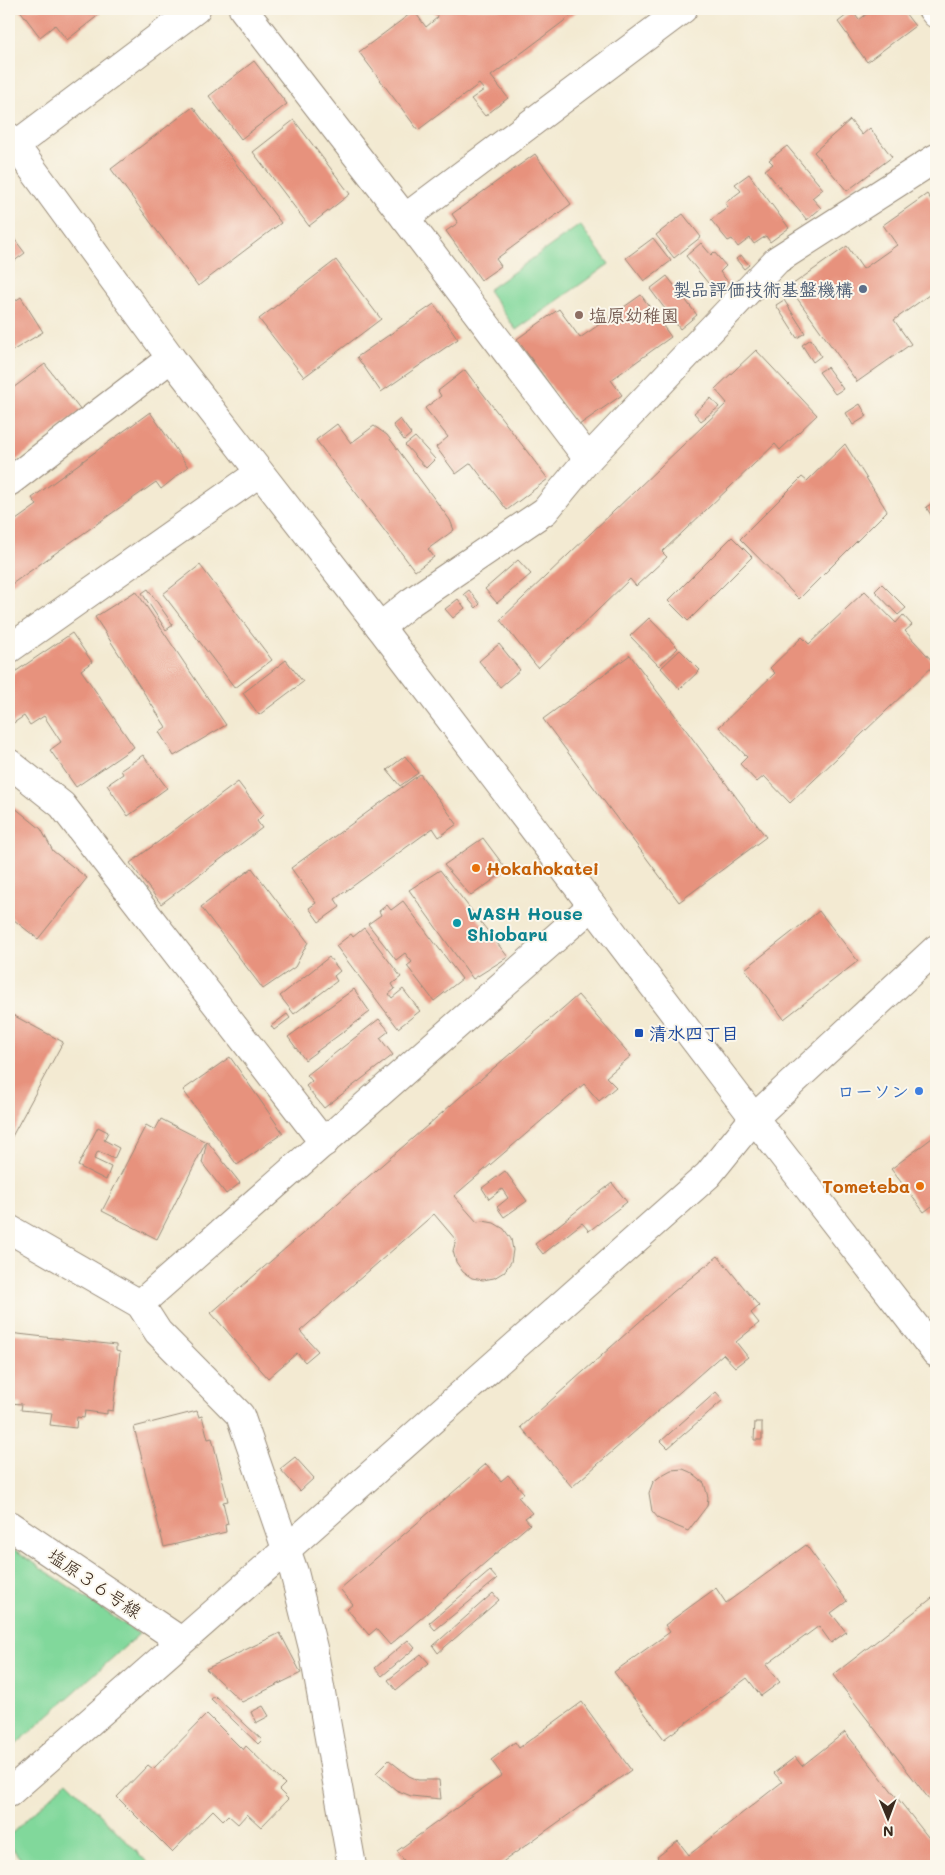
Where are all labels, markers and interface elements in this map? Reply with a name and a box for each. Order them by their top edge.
place label: 製品評価技術基盤機構 [673,277,853,301]
marker: 製品評価技術基盤機構 [857,283,869,295]
place label: 塩原幼稚園 [589,303,679,327]
marker: 塩原幼稚園 [573,309,585,321]
place label: Hokahokatei [486,856,599,880]
marker: Hokahokatei [470,862,482,874]
place label: WASH House Shiobaru [467,901,583,946]
marker: WASH House Shiobaru [451,917,463,929]
place label: 清水四丁目 [649,1021,739,1045]
marker: 清水四丁目 [633,1027,645,1039]
place label: ローソン [837,1079,909,1103]
marker: ローソン [913,1085,925,1097]
place label: Tometeba [822,1174,910,1198]
marker: Tometeba [914,1180,926,1192]
street label: 塩原３６号線 [44,1543,146,1623]
north arrow [862,1792,912,1842]
text: N [883,1822,894,1841]

